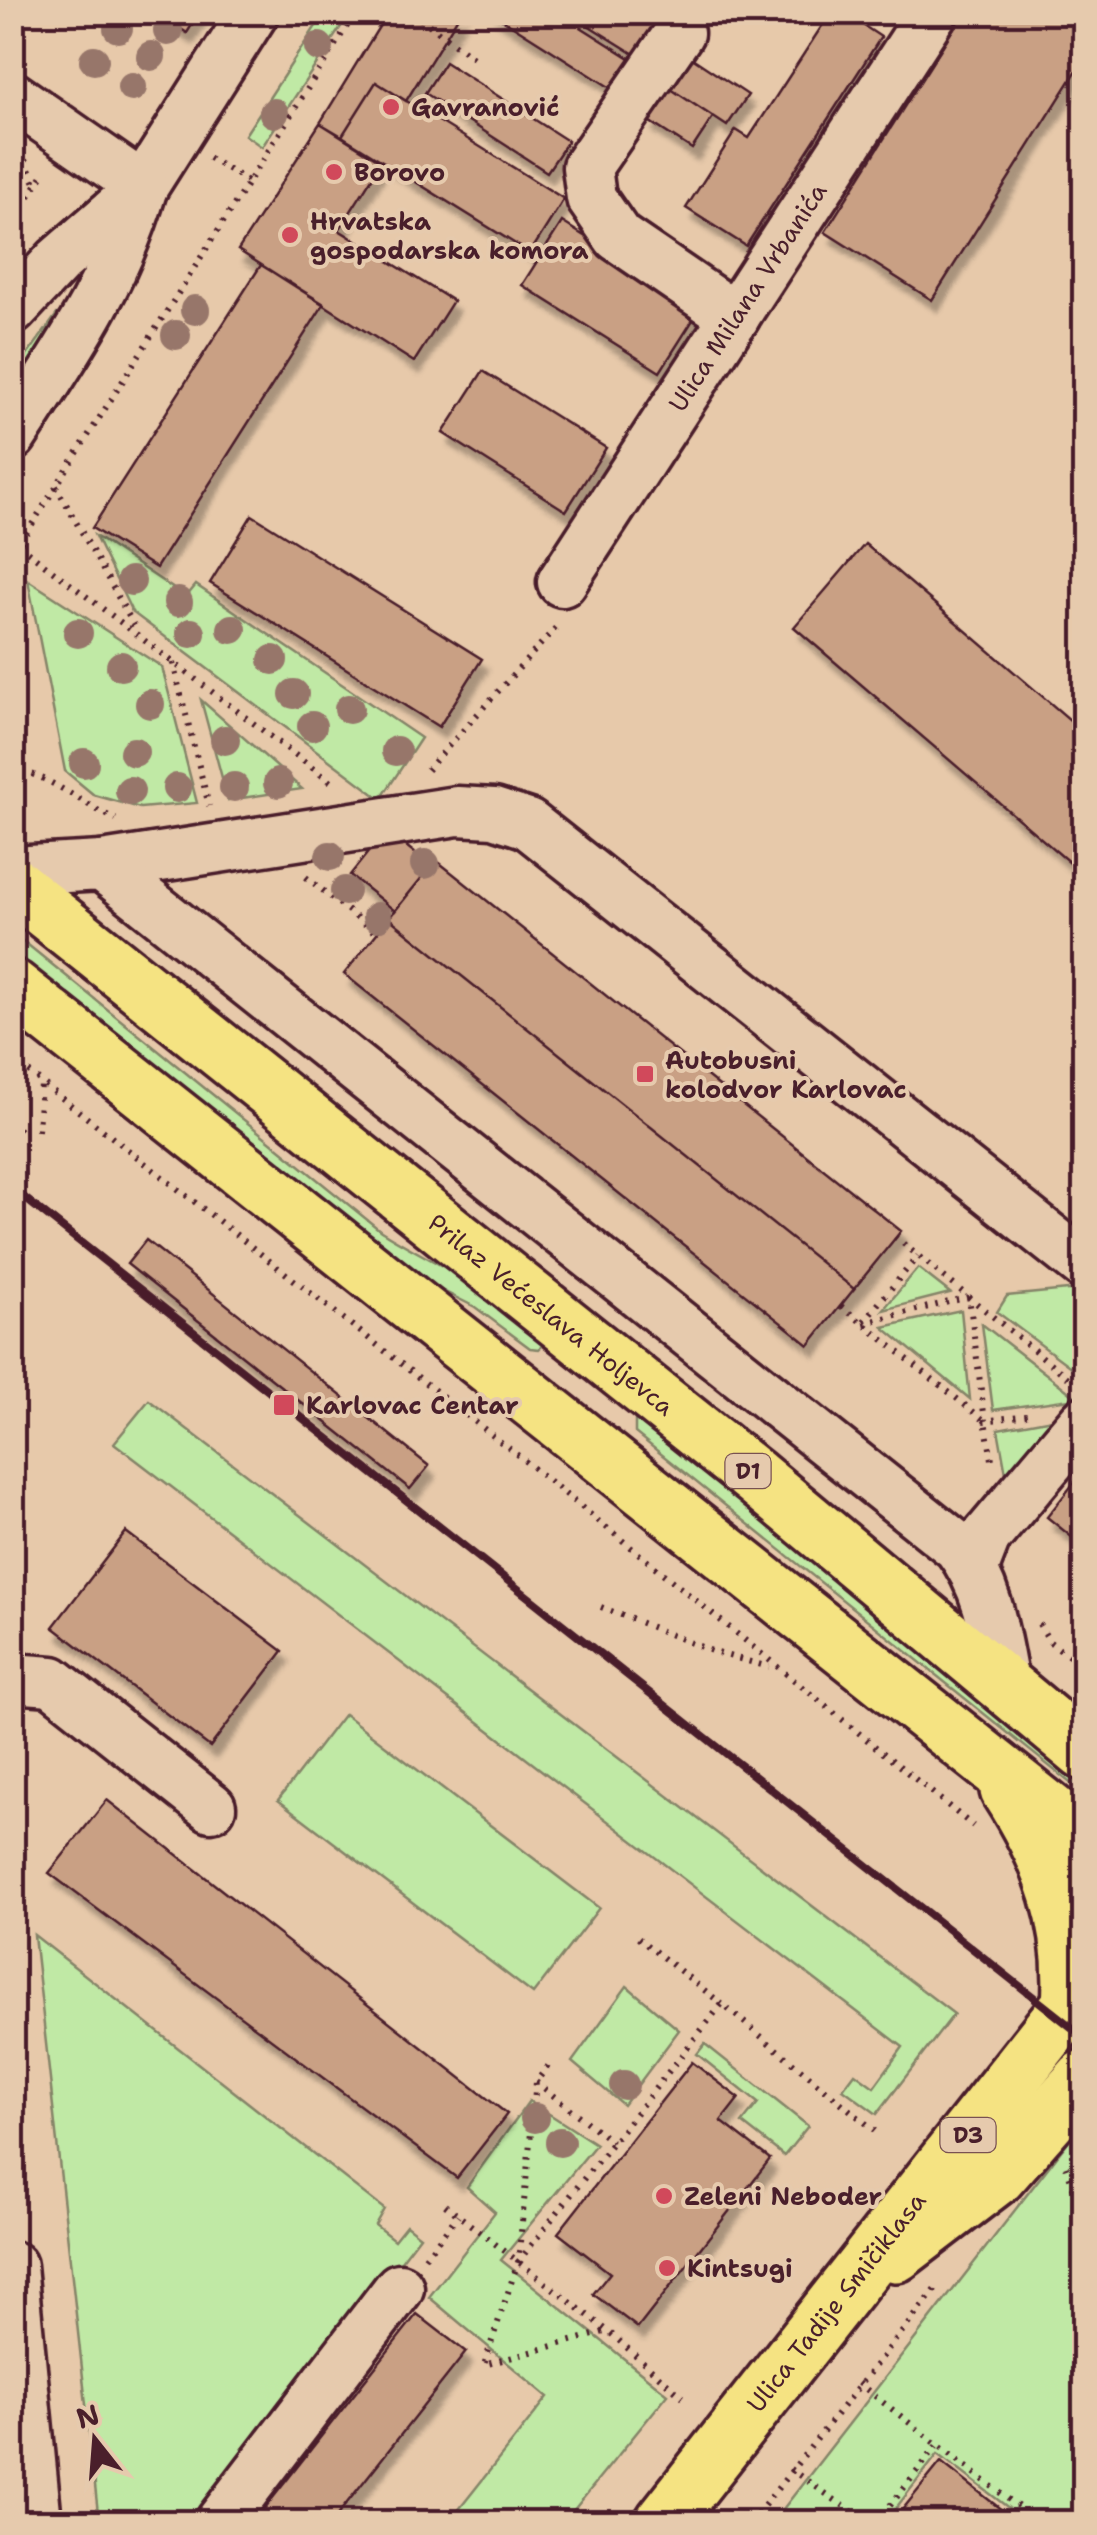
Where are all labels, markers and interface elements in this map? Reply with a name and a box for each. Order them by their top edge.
place label: Gavranović [411,90,559,124]
marker: Gavranović [380,96,402,118]
place label: Borovo [354,155,445,189]
marker: Borovo [323,161,345,183]
street label: Ulica Milana Vrbanića [661,176,835,418]
place label: Hrvatska gospodarska komora [310,204,589,267]
marker: Hrvatska gospodarska komora [279,224,301,246]
place label: Autobusni kolodvor Karlovac [665,1043,907,1106]
marker: Autobusni kolodvor Karlovac [634,1063,656,1085]
street label: Prilaz Većeslava Holjevca [421,1206,682,1423]
place label: Karlovac Centar [306,1388,519,1422]
marker: Karlovac Centar [271,1392,297,1418]
road number: D1 [726,1454,770,1488]
road number: D3 [940,2118,996,2152]
place label: Zeleni Neboder [684,2179,882,2213]
street label: Ulica Tadije Smičiklasa [739,2184,934,2419]
marker: Zeleni Neboder [653,2185,675,2207]
place label: Kintsugi [687,2251,793,2285]
marker: Kintsugi [656,2257,678,2279]
north arrow [45,2390,145,2490]
text: N [72,2395,104,2438]

